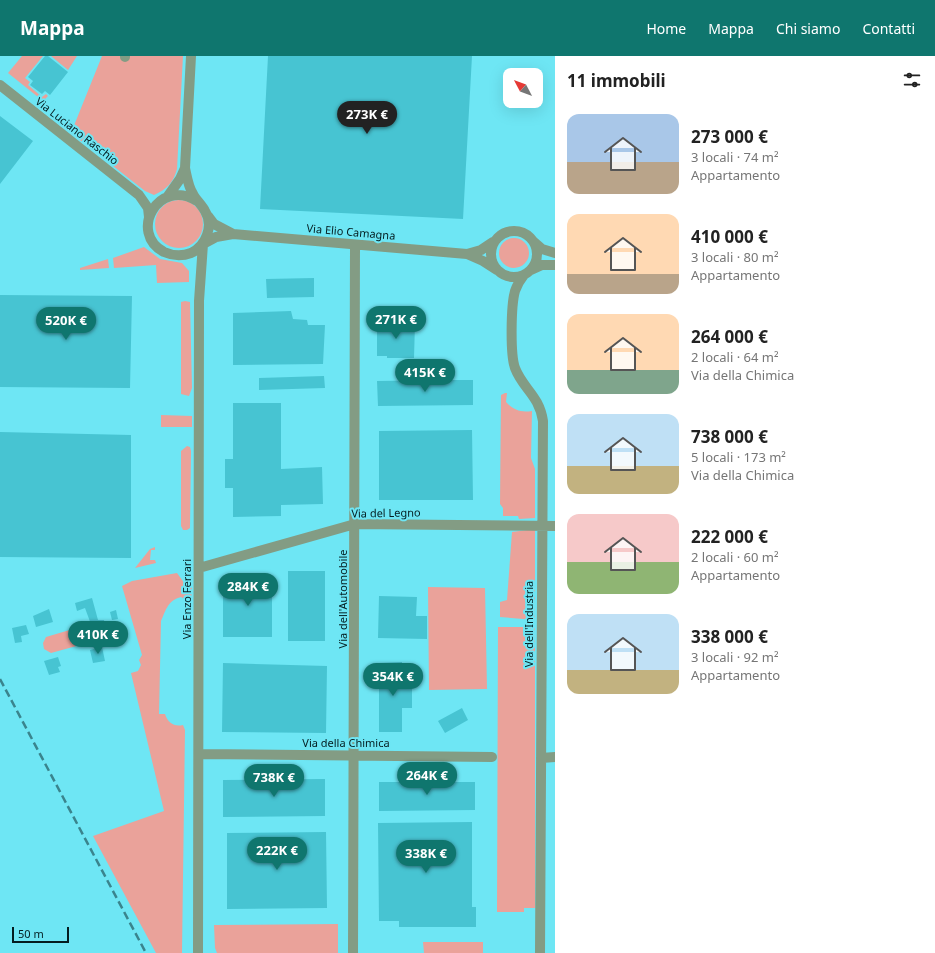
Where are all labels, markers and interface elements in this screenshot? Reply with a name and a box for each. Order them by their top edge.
text: Mappa [20,15,85,41]
text: Home [646,19,686,38]
text: Mappa [708,19,754,38]
text: Chi siamo [776,19,840,38]
text: Contatti [862,19,915,38]
north arrow [503,68,543,108]
map controls [503,68,543,108]
text: 11 immobili [567,69,666,92]
icon: filters [901,69,923,91]
street label: Via Luciano Raschio [33,93,122,168]
pin: 273K € [334,101,400,135]
text: 273K € [346,105,388,123]
text: 273 000 € [691,125,768,148]
icon: home [599,130,647,178]
text: 3 locali · 74 m² [691,148,778,166]
text: Appartamento [691,166,780,184]
street label: Via Elio Camagna [306,220,396,243]
text: 410 000 € [691,225,768,248]
icon: home [599,230,647,278]
text: 3 locali · 80 m² [691,248,778,266]
text: Appartamento [691,266,780,284]
pin: 271K € [363,306,429,340]
pin: 520K € [33,307,99,341]
text: 271K € [375,310,417,328]
text: 520K € [45,311,87,329]
text: 264 000 € [691,325,768,348]
icon: home [599,330,647,378]
text: 2 locali · 64 m² [691,348,778,366]
pin: 415K € [392,359,458,393]
text: 415K € [404,363,446,381]
text: Via della Chimica [691,366,794,384]
text: 738 000 € [691,425,768,448]
icon: home [599,430,647,478]
text: 5 locali · 173 m² [691,448,786,466]
text: Via della Chimica [691,466,794,484]
street label: Via del Legno [351,504,421,521]
text: 222 000 € [691,525,768,548]
icon: home [599,530,647,578]
text: 2 locali · 60 m² [691,548,778,566]
street label: Via dell'Automobile [335,550,350,648]
street label: Via Enzo Ferrari [179,559,194,639]
text: Appartamento [691,566,780,584]
pin: 284K € [215,573,281,607]
text: 284K € [227,577,269,595]
street label: Via dell'Industria [521,581,536,667]
pin: 410K € [65,621,131,655]
text: 410K € [77,625,119,643]
text: 338 000 € [691,625,768,648]
icon: home [599,630,647,678]
text: 3 locali · 92 m² [691,648,778,666]
pin: 354K € [360,663,426,697]
text: Appartamento [691,666,780,684]
text: 354K € [372,667,414,685]
street label: Via della Chimica [302,735,390,750]
pin: 264K € [394,762,460,796]
pin: 738K € [241,764,307,798]
text: 264K € [406,766,448,784]
text: 738K € [253,768,295,786]
pin: 222K € [244,837,310,871]
pin: 338K € [393,840,459,874]
text: 222K € [256,841,298,859]
text: 338K € [405,844,447,862]
scale bar [12,925,69,944]
text: 50 m [18,926,44,941]

